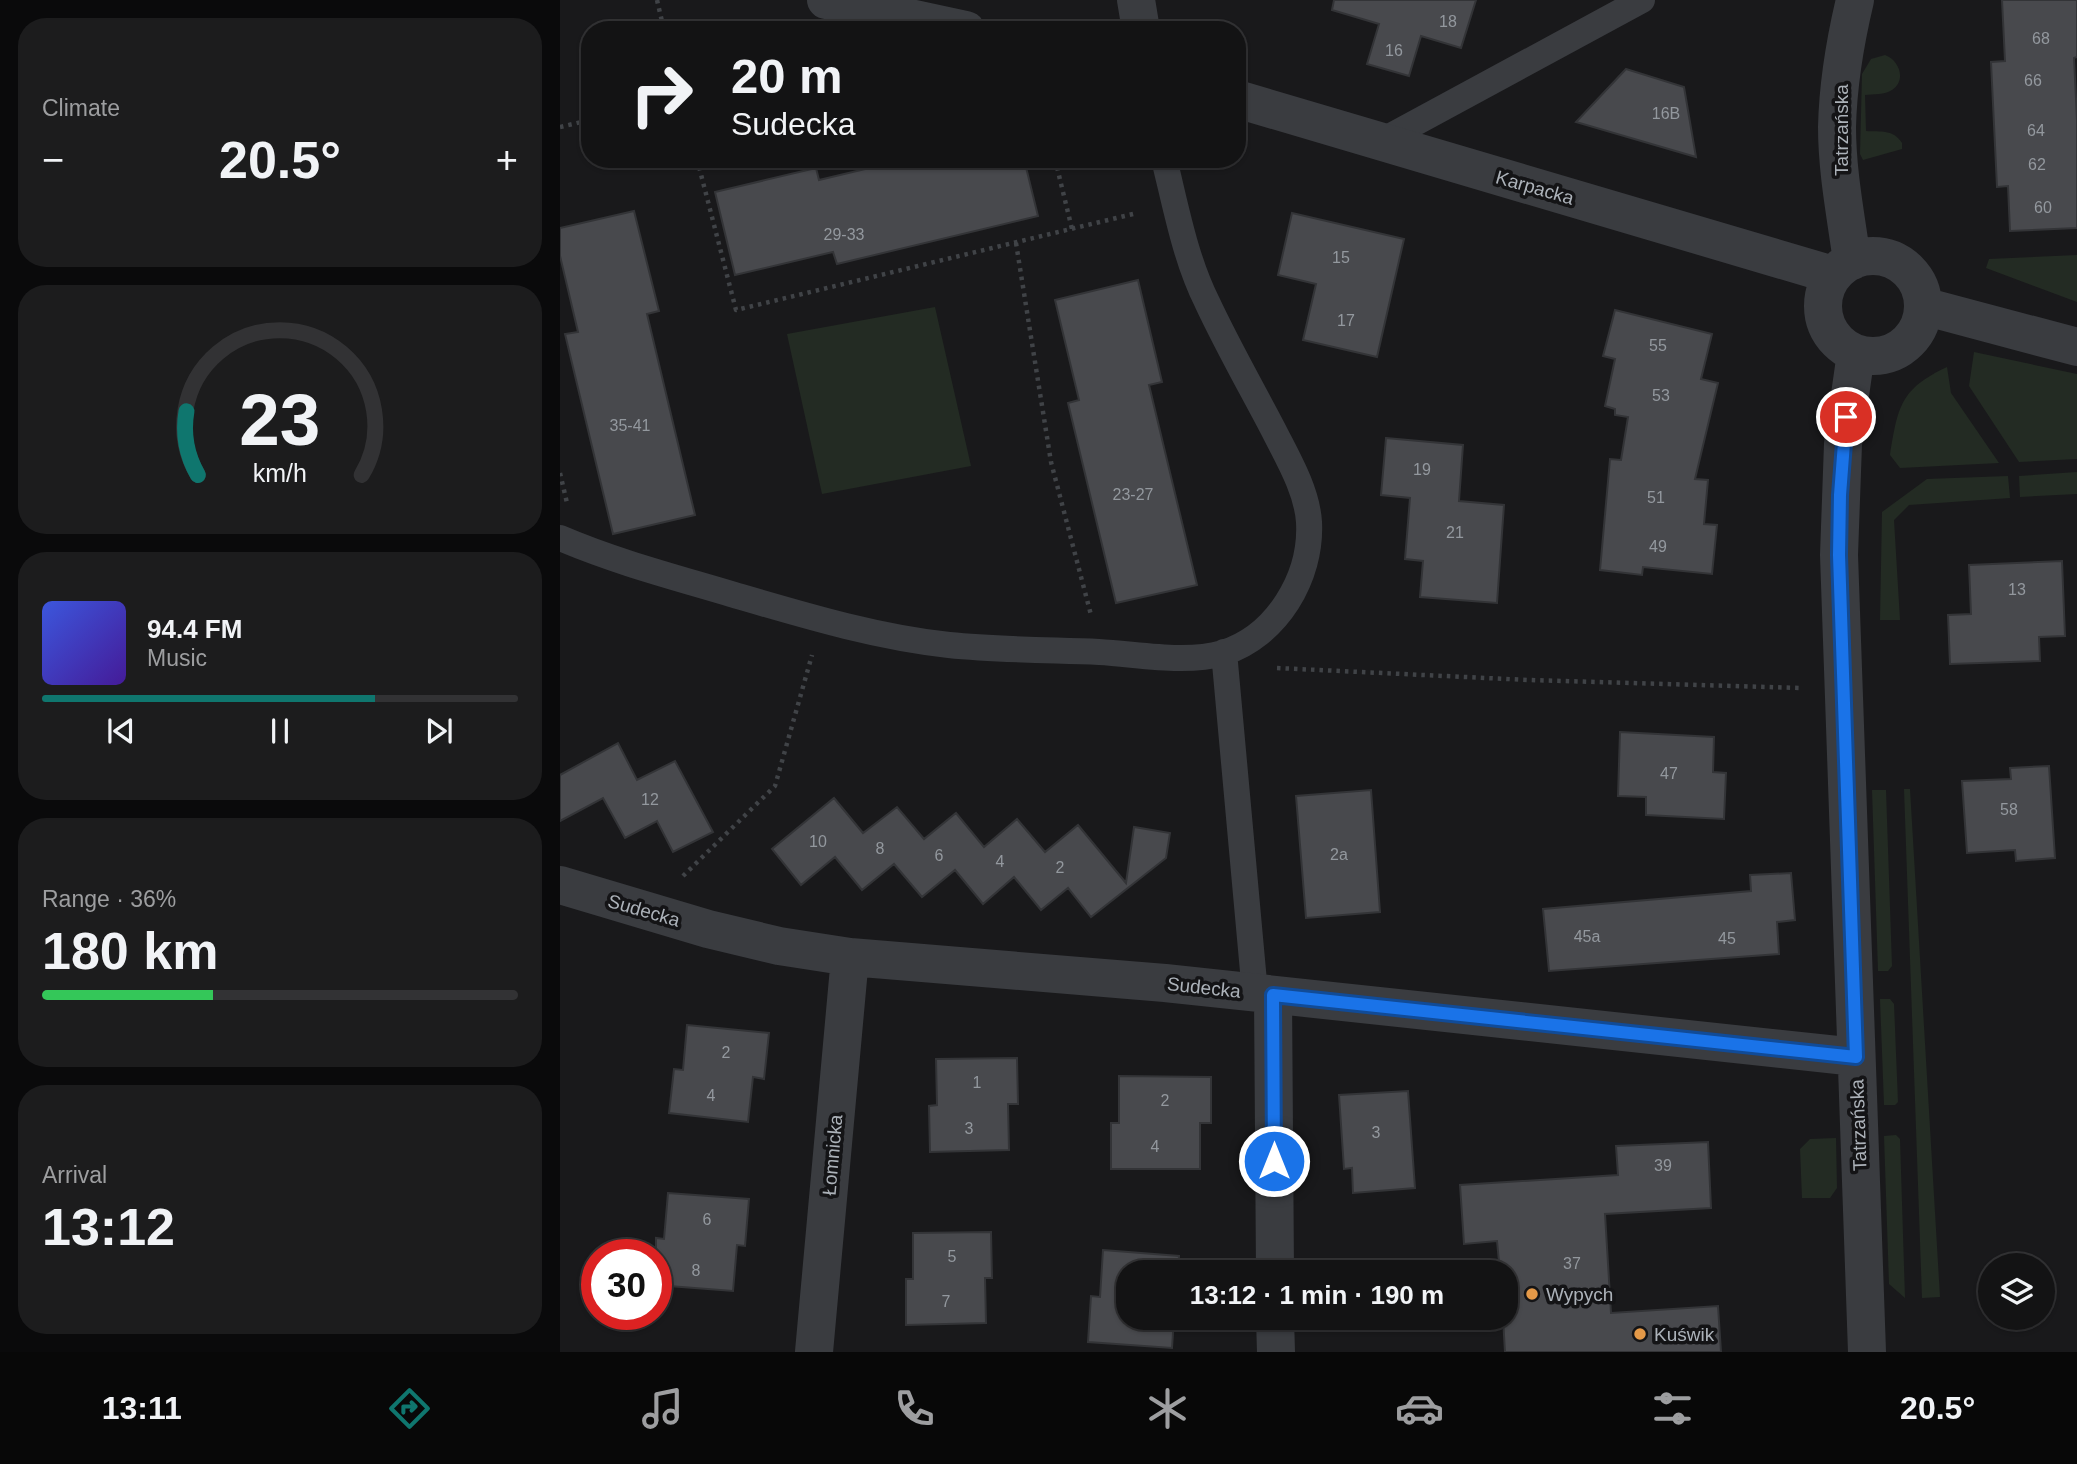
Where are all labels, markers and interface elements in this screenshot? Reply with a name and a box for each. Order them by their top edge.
house number: 18 [1439,13,1457,30]
house number: 68 [2032,30,2050,47]
house number: 16 [1385,42,1403,59]
icon: right [616,49,707,140]
text: 20 m [731,49,843,103]
house number: 66 [2024,72,2042,89]
street label: Tatrzańska [1831,84,1852,176]
text: Climate [42,95,120,121]
house number: 16B [1652,105,1680,122]
text: Sudecka [731,106,856,142]
house number: 64 [2027,122,2045,139]
text: 20.5° [219,131,341,189]
text: − [42,139,64,181]
text: + [496,139,518,181]
house number: 62 [2028,156,2046,173]
street label: Karpacka [1493,166,1577,209]
house number: 60 [2034,199,2052,216]
house number: 29-33 [824,226,865,243]
house number: 15 [1332,249,1350,266]
house number: 17 [1337,312,1355,329]
house number: 55 [1649,337,1667,354]
text: 23 [240,380,320,461]
house number: 53 [1652,387,1670,404]
pin [1816,387,1876,447]
icon: arrive [1827,398,1865,436]
house number: 35-41 [610,417,651,434]
text: km/h [253,459,307,487]
house number: 19 [1413,461,1431,478]
house number: 23-27 [1113,486,1154,503]
house number: 51 [1647,489,1665,506]
house number: 21 [1446,524,1464,541]
house number: 49 [1649,538,1667,555]
house number: 13 [2008,581,2026,598]
text: 94.4 FM [147,614,242,644]
text: Music [147,645,207,671]
icon: previous [102,712,140,750]
icon: pause [261,712,299,750]
icon: next [420,712,458,750]
house number: 47 [1660,765,1678,782]
house number: 12 [641,791,659,808]
house number: 58 [2000,801,2018,818]
house number: 10 [809,833,827,850]
house number: 8 [876,840,885,857]
house number: 2a [1330,846,1348,863]
house number: 6 [935,847,944,864]
house number: 4 [996,853,1005,870]
house number: 2 [1056,859,1065,876]
text: Range · 36% [42,886,176,912]
street label: Sudecka [605,890,683,931]
text: 180 km [42,922,218,980]
house number: 45a [1574,928,1600,945]
house number: 45 [1718,930,1736,947]
street label: Sudecka [1166,973,1242,1002]
house number: 2 [722,1044,731,1061]
house number: 1 [973,1074,982,1091]
street label: Tatrzańska [1846,1078,1871,1171]
house number: 4 [707,1087,716,1104]
house number: 2 [1161,1092,1170,1109]
street label: Łomnicka [818,1113,847,1196]
house number: 3 [965,1120,974,1137]
position arrow [1237,1124,1311,1198]
house number: 3 [1372,1124,1381,1141]
house number: 4 [1151,1138,1160,1155]
house number: 39 [1654,1157,1672,1174]
text: Arrival [42,1162,107,1188]
text: 13:12 [42,1198,175,1256]
house number: 6 [703,1211,712,1228]
speed limit sign: 30 [581,1239,672,1330]
house number: 5 [948,1248,957,1265]
map controls [1978,1253,2055,1330]
button: layers [1978,1253,2055,1330]
house number: 37 [1563,1255,1581,1272]
house number: 8 [692,1262,701,1279]
text: 13:12 · 1 min · 190 m [1190,1280,1444,1310]
place label: Wypych [1546,1284,1613,1305]
marker: Wypych [1524,1286,1540,1302]
house number: 7 [942,1293,951,1310]
place label: Kuświk [1654,1324,1715,1345]
marker: Kuświk [1632,1326,1648,1342]
icon: directions [385,1384,434,1433]
icon: music [638,1384,687,1433]
icon: phone [890,1384,939,1433]
icon: climate [1143,1384,1192,1433]
icon: car [1395,1384,1444,1433]
icon: filters [1648,1384,1697,1433]
text: 13:11 [102,1390,182,1426]
text: 20.5° [1900,1390,1975,1426]

